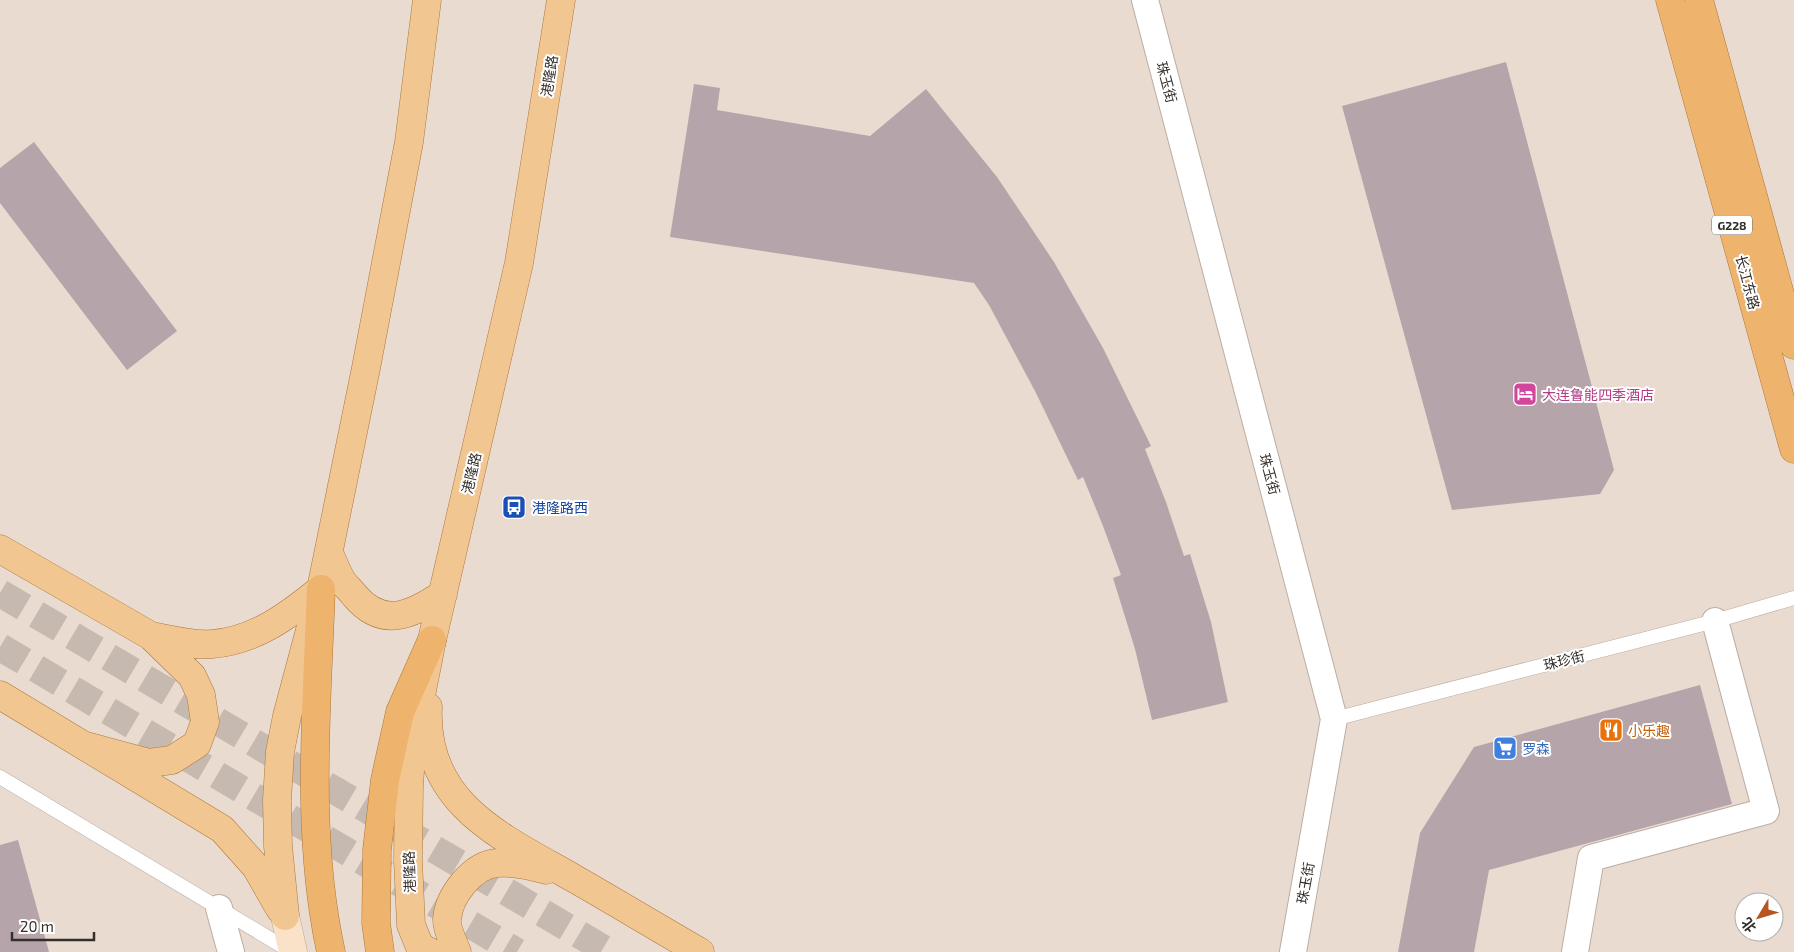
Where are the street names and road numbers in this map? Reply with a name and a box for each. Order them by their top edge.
street label: 港隆路 [537,54,561,98]
street label: 珠玉街 [1153,60,1181,104]
road number: G228 [1712,216,1752,234]
street label: 长江东路 [1733,253,1763,311]
street label: 港隆路 [458,451,484,495]
street label: 珠玉街 [1256,452,1284,496]
street label: 珠珍街 [1542,647,1586,673]
street label: 港隆路 [400,851,418,893]
street label: 珠玉街 [1293,861,1317,905]

